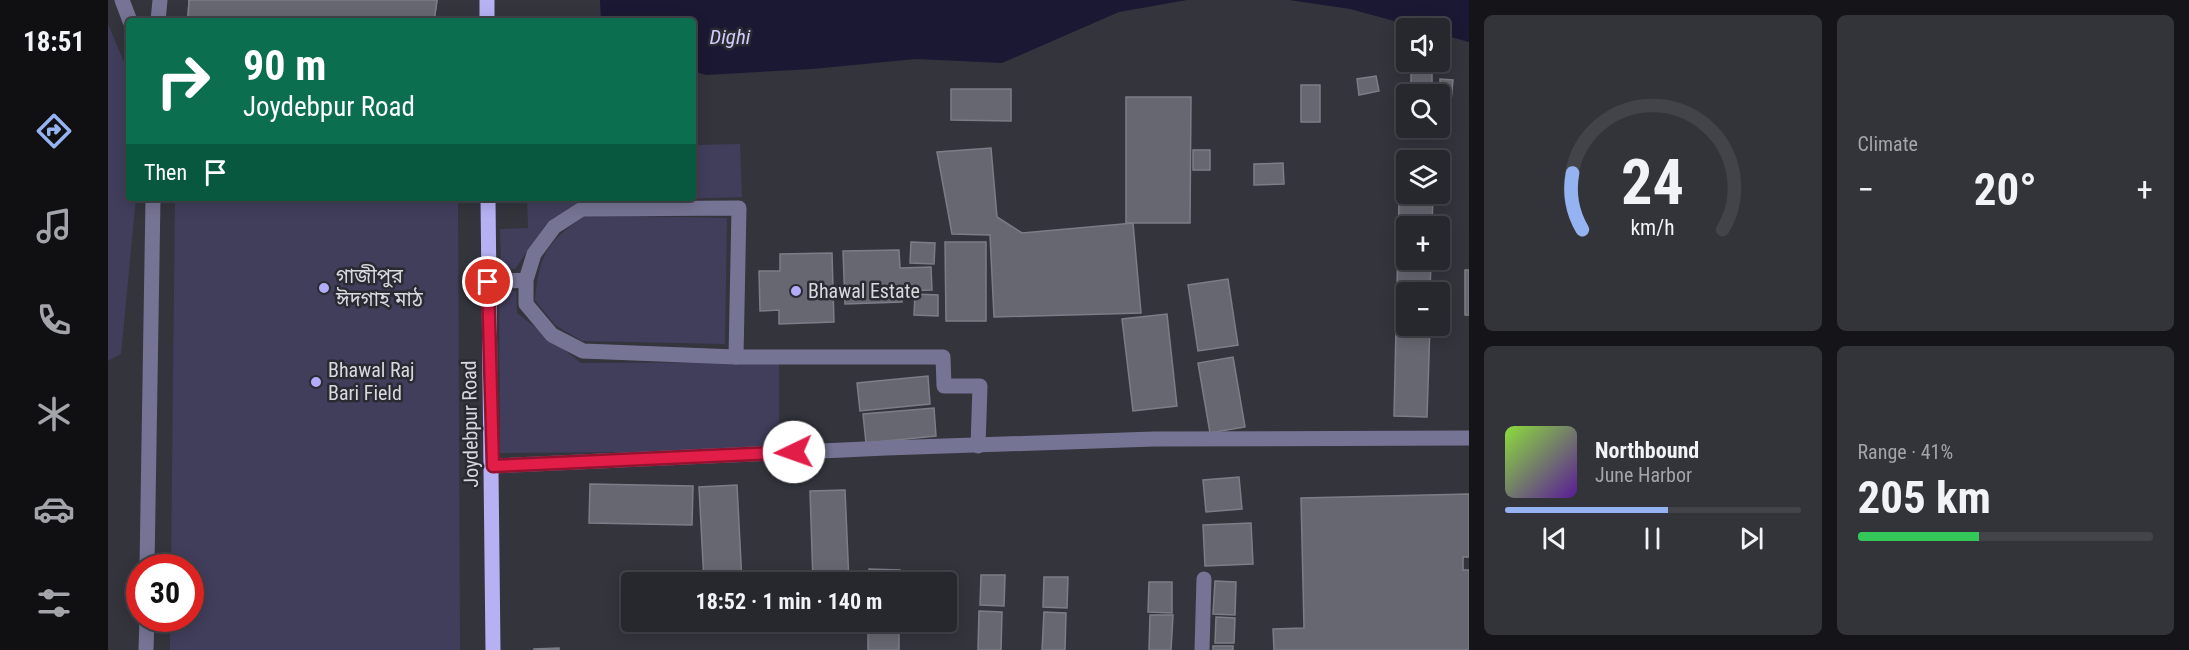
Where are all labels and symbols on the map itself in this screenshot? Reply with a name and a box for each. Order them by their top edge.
water label: Dighi [710,25,751,49]
pin [462,256,513,307]
place label: গাজীপুর ঈদগাহ মাঠ [335,264,424,311]
place label: Bhawal Estate [808,279,920,303]
marker: গাজীপুর ঈদগাহ মাঠ [317,281,331,295]
marker: Bhawal Estate [789,284,803,298]
place label: Bhawal Raj Bari Field [328,358,415,405]
street label: Joydebpur Road [457,360,483,488]
marker: Bhawal Raj Bari Field [309,375,323,389]
position arrow [762,420,826,484]
speed limit sign: 30 [126,554,204,632]

